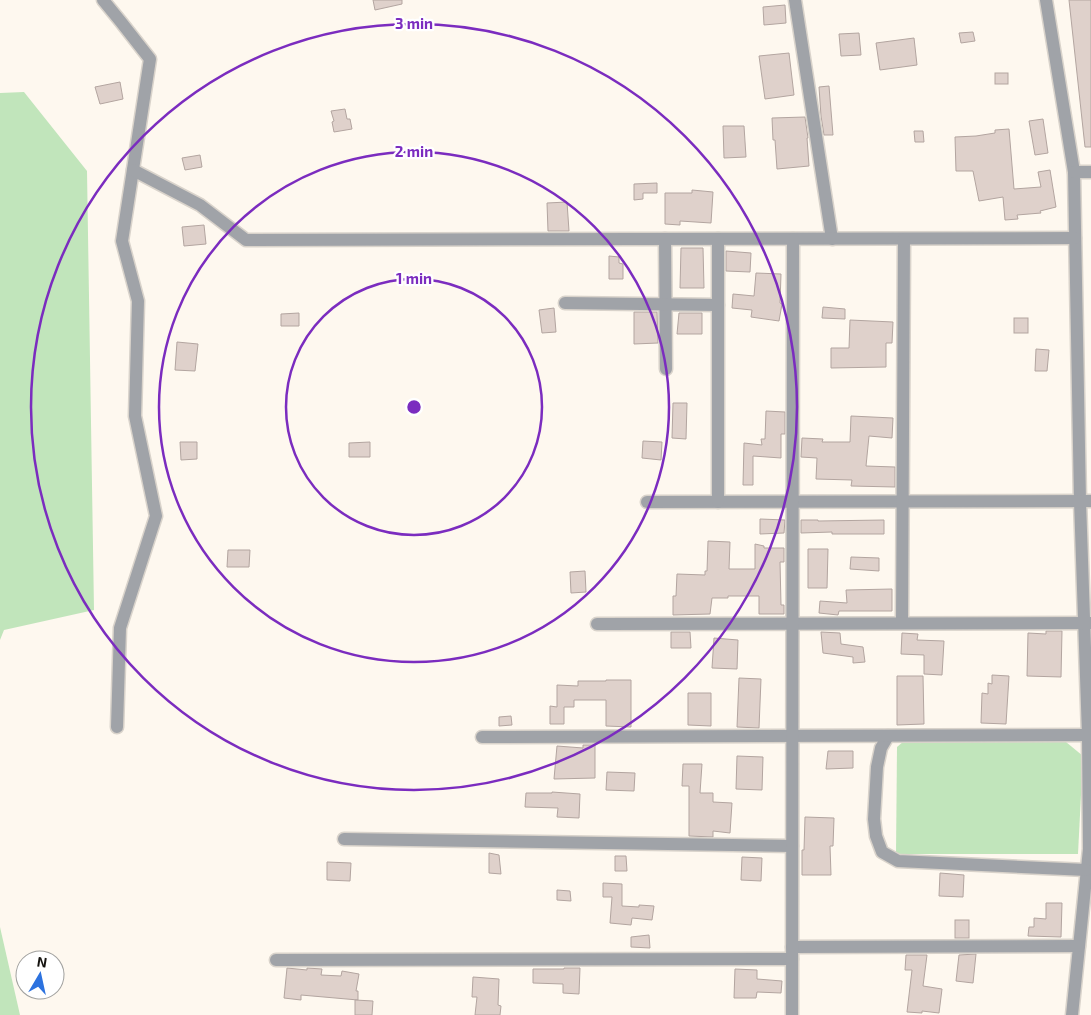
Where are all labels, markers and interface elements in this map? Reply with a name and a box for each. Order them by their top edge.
text: 3 min [395,14,433,32]
text: 2 min [395,142,433,160]
text: 1 min [396,269,432,287]
centre of rings [405,398,423,416]
north arrow [15,950,65,1000]
text: N [36,952,48,971]

